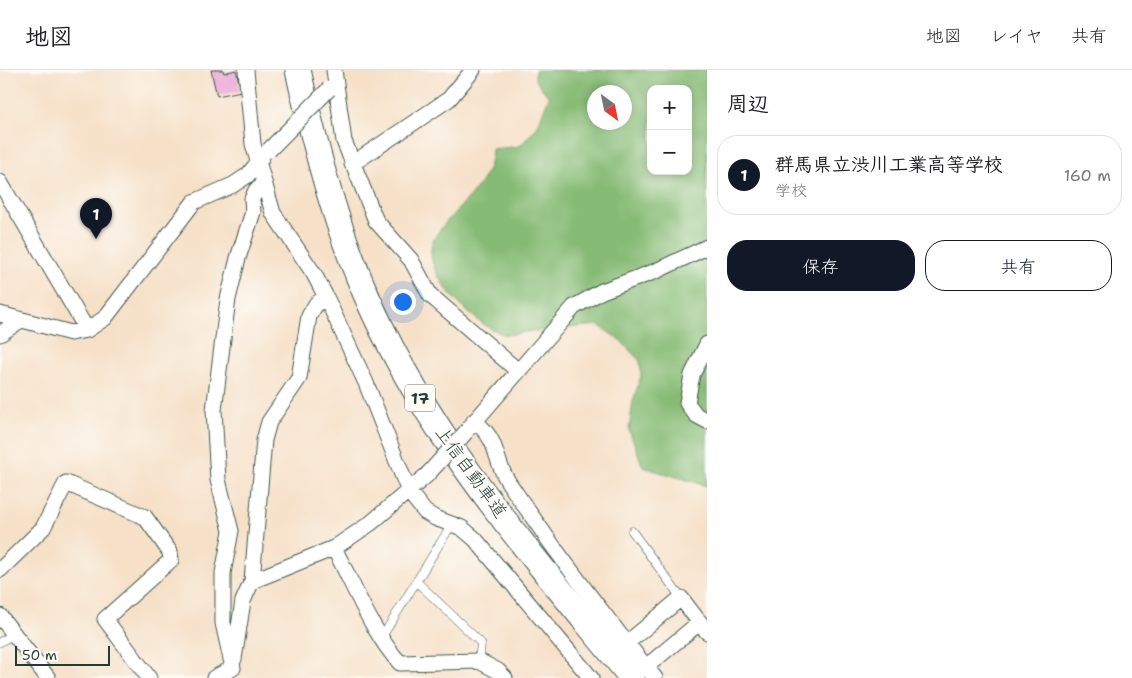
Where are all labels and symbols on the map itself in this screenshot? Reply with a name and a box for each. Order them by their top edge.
north arrow [587,85,632,130]
pin: 1 [80,198,112,239]
your location [390,289,416,315]
road number: 17 [405,384,435,412]
street label: 上信自動車道 [430,421,512,523]
scale bar [15,643,110,666]

